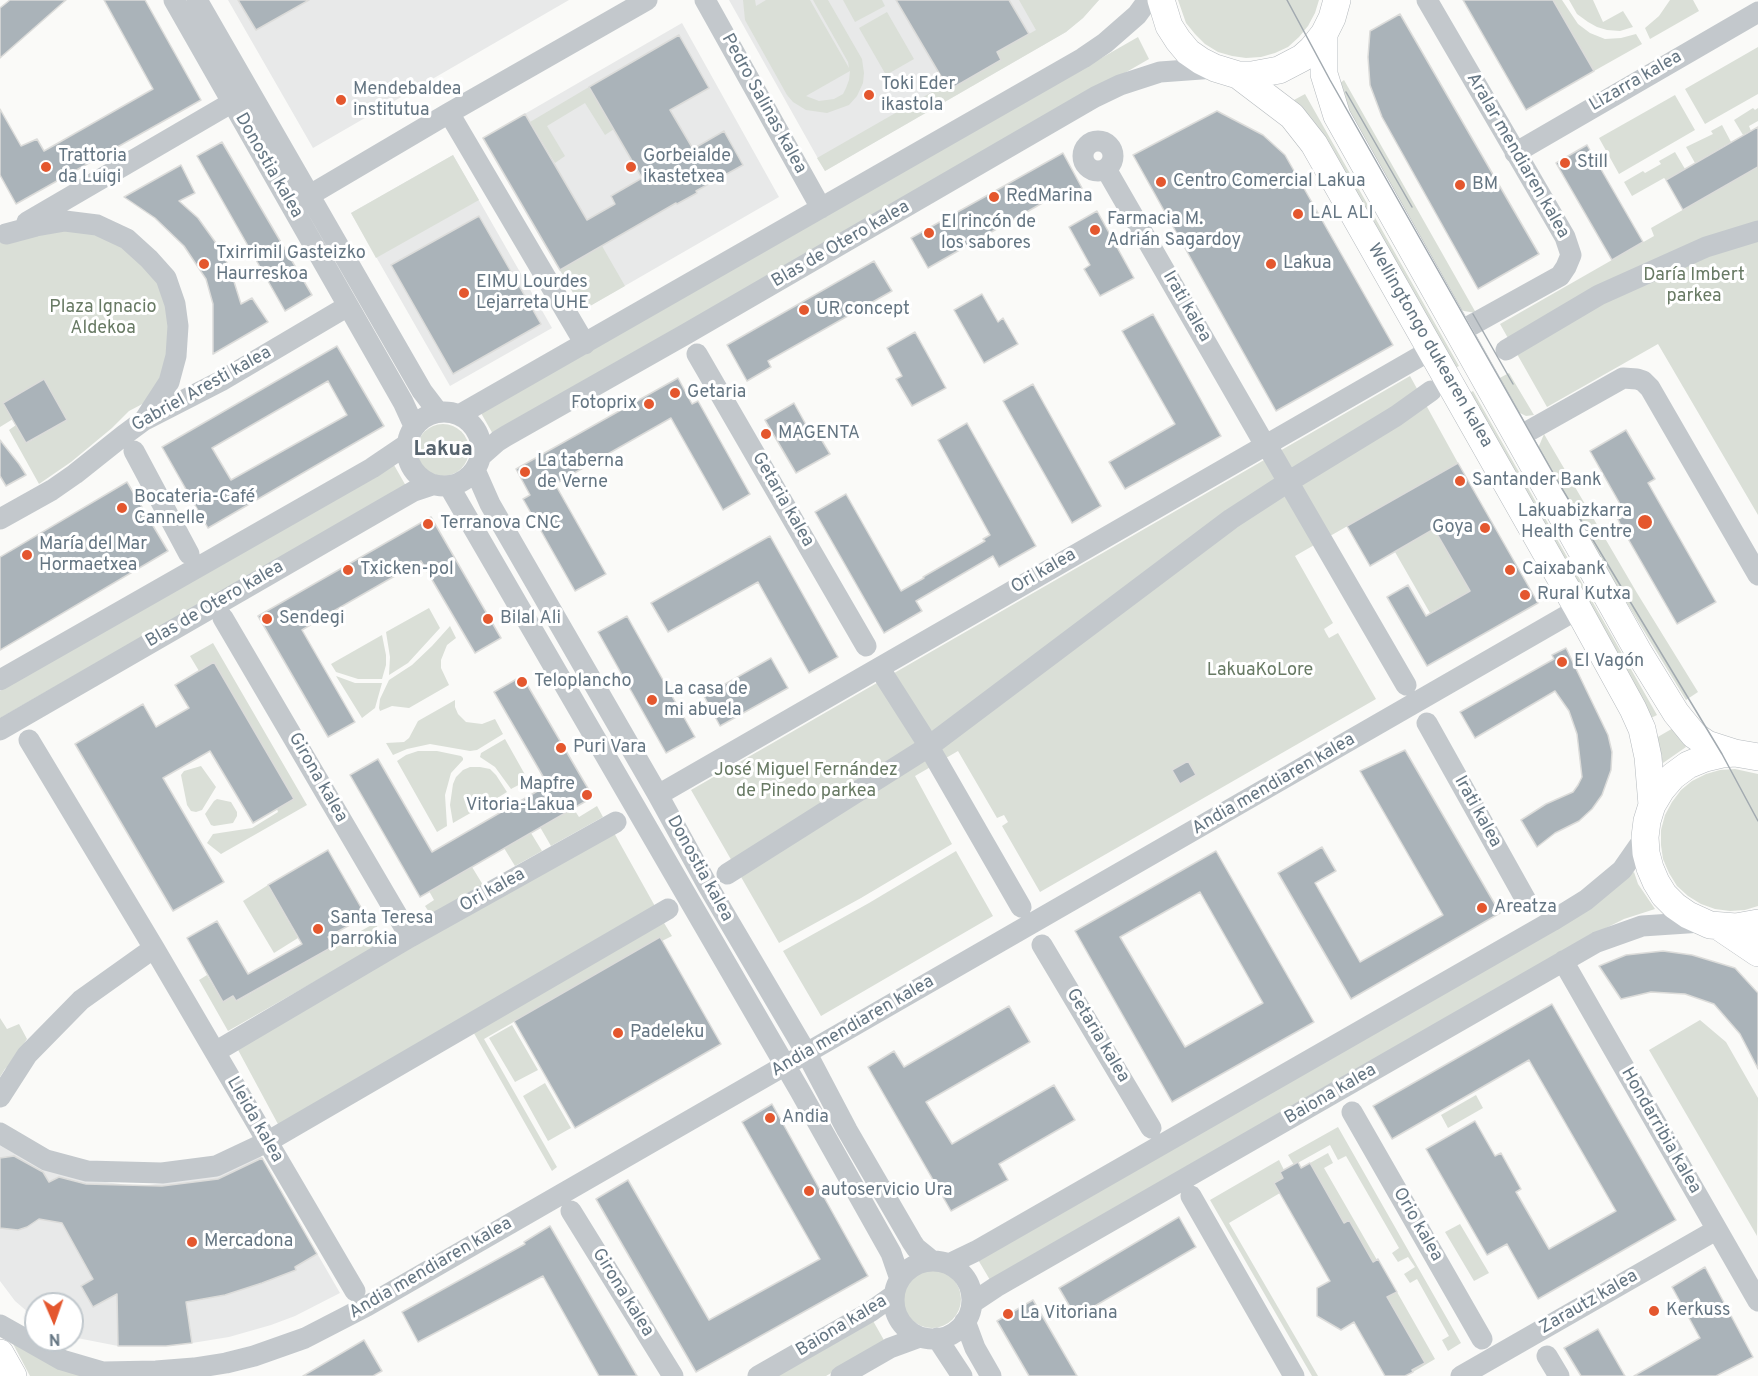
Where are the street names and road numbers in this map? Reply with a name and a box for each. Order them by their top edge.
street label: Pedro Salinas kalea [716,30,810,178]
street label: Lizarra kalea [1586,47,1686,117]
street label: Aralar mendiaren kalea [1461,70,1573,242]
street label: Donostia kalea [229,110,307,222]
street label: Blas de Otero kalea [768,197,914,293]
street label: Wellingtongo dukearen kalea [1362,240,1496,452]
street label: Irati kalea [1157,268,1215,346]
street label: Gabriel Aresti kalea [128,343,276,437]
street label: Getaria kalea [746,449,818,551]
street label: Ori kalea [1008,545,1080,599]
street label: Blas de Otero kalea [142,557,288,653]
street label: Girona kalea [283,729,351,827]
street label: Andia mendiaren kalea [1189,730,1359,840]
street label: Irati kalea [1449,772,1505,852]
street label: Donostia kalea [661,812,737,926]
street label: Ori kalea [457,864,529,918]
street label: Andia mendiaren kalea [768,972,938,1082]
street label: Getaria kalea [1061,985,1133,1087]
street label: Baiona kalea [1281,1060,1381,1130]
street label: Hondarribia kalea [1615,1064,1705,1198]
street label: Lleida kalea [221,1073,287,1167]
street label: Orio kalea [1387,1184,1447,1266]
street label: Andia mendiaren kalea [346,1214,516,1324]
street label: Girona kalea [586,1245,658,1341]
street label: Zarautz kalea [1536,1266,1642,1340]
street label: Baiona kalea [793,1291,891,1363]

